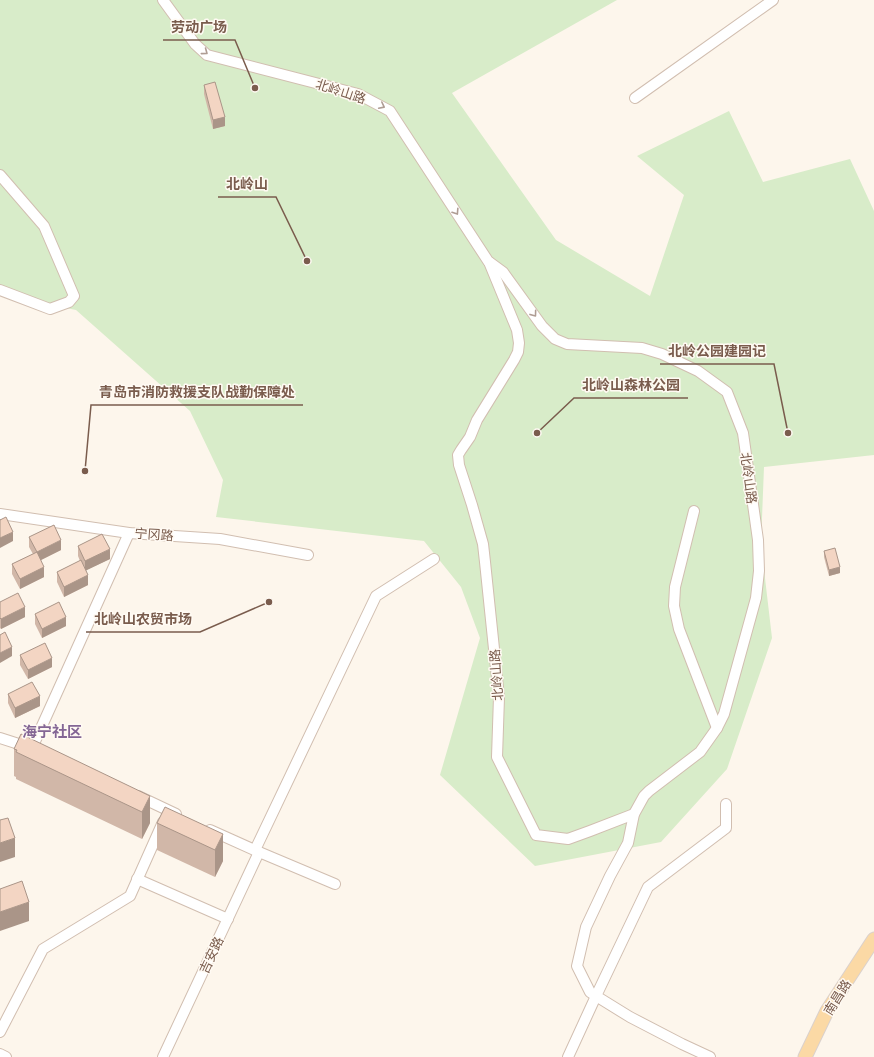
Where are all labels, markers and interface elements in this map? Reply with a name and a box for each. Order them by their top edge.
callout: 劳动广场 [163,14,235,40]
text: 劳动广场 [171,19,227,36]
one-way arrow [201,47,208,54]
street label: 北岭山路 [313,76,368,108]
one-way arrow [378,102,385,109]
callout: 北岭山 [218,171,276,197]
text: 北岭山 [226,176,268,193]
one-way arrow [451,208,459,215]
one-way arrow [529,310,536,317]
callout: 北岭公园建园记 [660,338,774,364]
text: 北岭公园建园记 [668,343,766,360]
callout: 北岭山森林公园 [574,372,688,398]
text: 北岭山森林公园 [582,377,680,394]
callout: 青岛市消防救援支队战勤保障处 [91,379,303,405]
text: 青岛市消防救援支队战勤保障处 [99,384,295,401]
street label: 北岭山路 [736,451,760,505]
street label: 宁冈路 [134,526,174,544]
callout: 北岭山农贸市场 [86,606,200,632]
text: 北岭山农贸市场 [94,611,192,628]
street label: 北岭山路 [487,648,507,701]
district label: 海宁社区 [22,723,82,741]
street label: 吉安路 [196,934,227,976]
street label: 南昌路 [821,977,855,1018]

